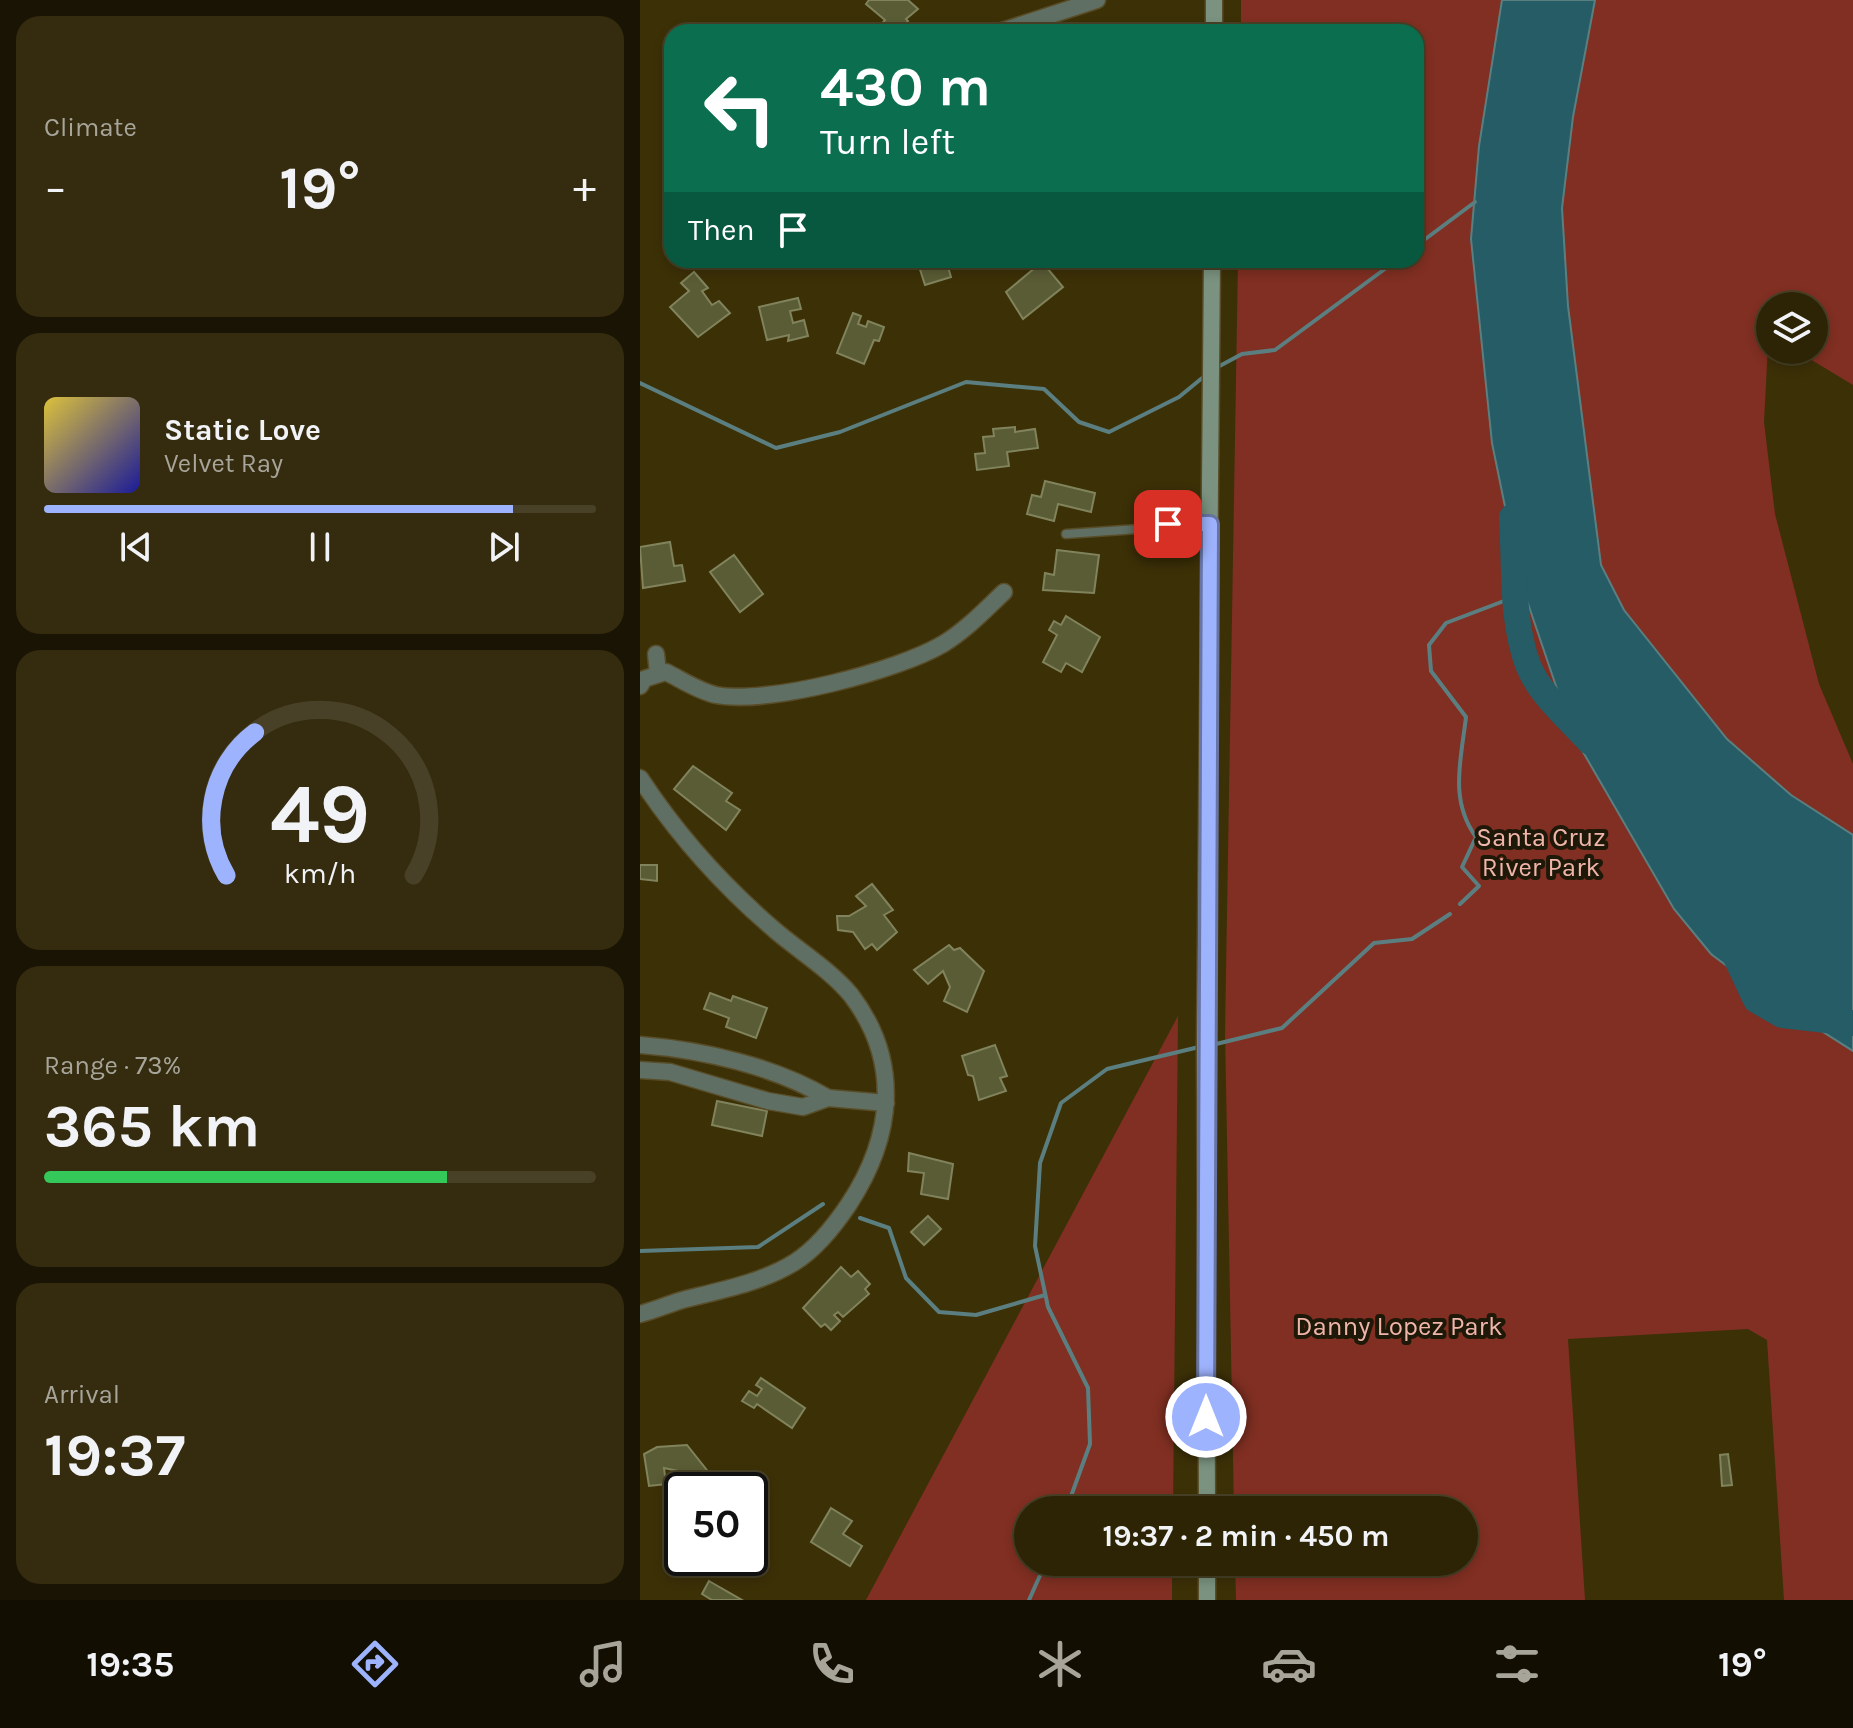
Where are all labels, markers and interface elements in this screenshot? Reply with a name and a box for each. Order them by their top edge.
text: 430 m [820,54,991,119]
icon: left [688,56,792,160]
text: Climate [44,112,137,143]
text: Turn left [820,121,955,163]
text: 19° [279,153,361,223]
text: − [44,162,67,213]
text: + [573,162,596,213]
icon: arrive [771,208,815,252]
text: Then [688,212,755,248]
map controls [1756,292,1828,364]
button: layers [1756,292,1828,364]
text: Static Love [164,412,321,448]
text: Velvet Ray [164,448,283,479]
pin [1134,490,1202,558]
icon: arrive [1146,502,1190,546]
icon: previous [114,525,158,569]
icon: pause [298,525,342,569]
icon: next [482,525,526,569]
text: 49 [270,766,370,863]
park label: Santa Cruz River Park [1476,822,1606,883]
text: km/h [284,857,356,890]
text: Range · 73% [44,1050,181,1081]
text: 365 km [44,1091,260,1161]
park label: Danny Lopez Park [1295,1311,1503,1342]
position arrow [1164,1375,1248,1459]
text: Arrival [44,1379,120,1410]
text: 19:37 [44,1420,185,1490]
speed limit sign: 50 [664,1472,768,1576]
text: 19:37 · 2 min · 450 m [1102,1518,1390,1554]
icon: directions [347,1636,403,1692]
icon: music [575,1636,631,1692]
icon: phone [804,1636,860,1692]
icon: climate [1032,1636,1088,1692]
icon: car [1261,1636,1317,1692]
icon: filters [1489,1636,1545,1692]
text: 19:35 [86,1643,174,1685]
text: 19° [1718,1643,1767,1685]

